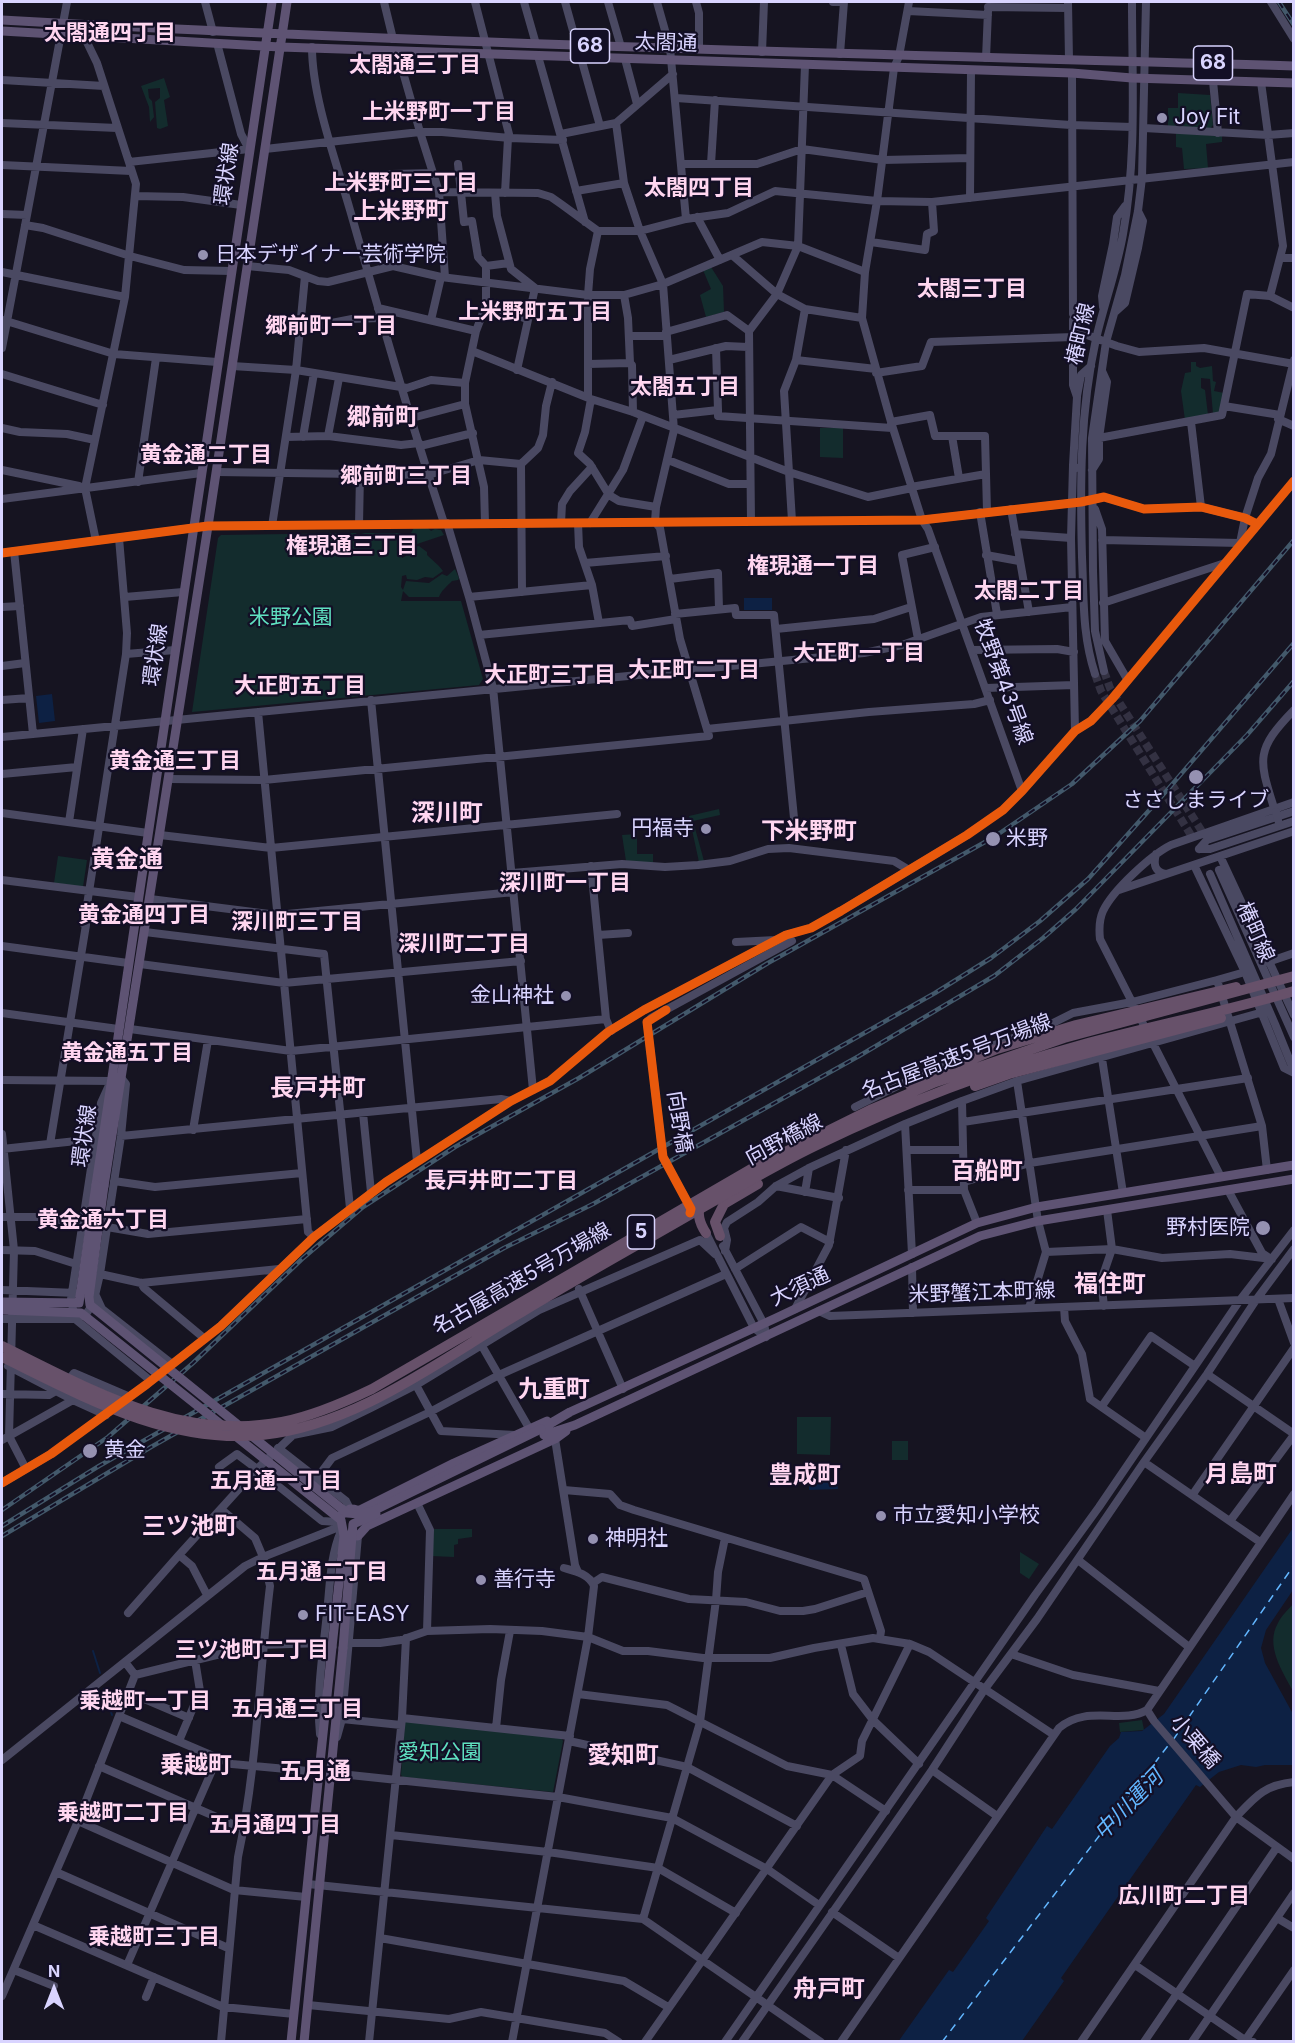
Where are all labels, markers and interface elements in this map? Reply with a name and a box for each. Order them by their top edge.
district label: 太閤通四丁目 [44,20,176,46]
road number: 68 [570,29,610,63]
street label: 太閤通 [634,29,698,57]
road number: 68 [1194,46,1232,80]
district label: 太閤通三丁目 [349,52,481,78]
district label: 上米野町一丁目 [362,99,516,125]
place label: Joy Fit [1174,105,1240,131]
marker: Joy Fit [1155,111,1169,125]
street label: 環状線 [210,141,244,207]
district label: 上米野町三丁目 [324,170,478,196]
district label: 太閤四丁目 [644,175,754,201]
district label: 上米野町 [353,198,449,226]
place label: 日本デザイナー芸術学院 [215,242,446,268]
marker: 日本デザイナー芸術学院 [196,248,210,262]
district label: 太閤三丁目 [917,276,1027,302]
district label: 上米野町五丁目 [458,299,612,325]
street label: 椿町線 [1062,300,1100,368]
district label: 郷前町一丁目 [265,313,397,339]
district label: 太閤五丁目 [630,374,740,400]
district label: 郷前町 [347,404,419,432]
district label: 黄金通二丁目 [140,442,272,468]
district label: 郷前町三丁目 [340,463,472,489]
district label: 権現通三丁目 [286,533,418,559]
district label: 権現通一丁目 [747,553,879,579]
district label: 太閤二丁目 [974,578,1084,604]
park label: 米野公園 [249,605,333,631]
street label: 牧野第43号線 [969,616,1037,748]
street label: 環状線 [139,622,173,688]
district label: 大正町一丁目 [793,640,925,666]
district label: 大正町二丁目 [628,657,760,683]
district label: 大正町三丁目 [484,662,616,688]
district label: 大正町五丁目 [234,673,366,699]
district label: 黄金通三丁目 [109,748,241,774]
marker: ささしまライブ [1187,768,1205,786]
place label: ささしまライブ [1123,788,1269,814]
district label: 深川町 [411,800,483,828]
place label: 円福寺 [631,816,694,842]
district label: 下米野町 [761,818,857,846]
marker: 円福寺 [699,822,713,836]
place label: 米野 [1006,826,1048,852]
marker: 米野 [984,830,1002,848]
district label: 黄金通 [91,846,163,874]
district label: 深川町一丁目 [499,870,631,896]
street label: 椿町線 [1231,898,1279,966]
district label: 黄金通四丁目 [78,902,210,928]
district label: 深川町三丁目 [231,909,363,935]
district label: 深川町二丁目 [398,931,530,957]
place label: 金山神社 [470,983,554,1009]
marker: 金山神社 [559,989,573,1003]
street label: 名古屋高速5号万場線 [858,1009,1056,1105]
district label: 黄金通五丁目 [61,1040,193,1066]
district label: 長戸井町 [270,1075,366,1103]
street label: 向野橋 [662,1089,696,1155]
street label: 環状線 [68,1103,102,1169]
street label: 向野橋線 [741,1109,827,1171]
district label: 百船町 [951,1158,1023,1186]
district label: 長戸井町二丁目 [424,1168,578,1194]
district label: 黄金通六丁目 [37,1207,169,1233]
road number: 5 [628,1215,654,1249]
place label: 野村医院 [1166,1215,1250,1241]
street label: 名古屋高速5号万場線 [428,1218,616,1340]
marker: 野村医院 [1254,1219,1272,1237]
street label: 大須通 [766,1262,834,1312]
district label: 福住町 [1074,1271,1146,1299]
street label: 米野蟹江本町線 [908,1278,1056,1308]
district label: 九重町 [518,1376,590,1404]
place label: 黄金 [104,1438,146,1464]
marker: 黄金 [81,1442,99,1460]
district label: 月島町 [1205,1461,1277,1489]
district label: 豊成町 [769,1462,841,1490]
district label: 五月通一丁目 [210,1468,342,1494]
place label: 市立愛知小学校 [893,1503,1040,1529]
marker: 市立愛知小学校 [874,1509,888,1523]
district label: 三ツ池町 [142,1513,238,1541]
place label: 神明社 [605,1526,668,1552]
marker: 神明社 [586,1532,600,1546]
district label: 五月通二丁目 [256,1559,388,1585]
place label: 善行寺 [493,1567,556,1593]
marker: 善行寺 [474,1573,488,1587]
place label: FIT-EASY [315,1602,410,1628]
marker: FIT-EASY [296,1608,310,1622]
district label: 三ツ池町二丁目 [175,1637,329,1663]
district label: 乗越町一丁目 [79,1688,211,1714]
district label: 五月通三丁目 [231,1696,363,1722]
street label: 小栗橋 [1165,1710,1225,1774]
park label: 愛知公園 [398,1740,482,1766]
district label: 愛知町 [587,1742,659,1770]
district label: 乗越町 [160,1752,232,1780]
district label: 五月通 [279,1758,351,1786]
water label: 中川運河 [1089,1764,1169,1846]
district label: 乗越町二丁目 [57,1800,189,1826]
district label: 五月通四丁目 [209,1812,341,1838]
district label: 広川町二丁目 [1118,1883,1250,1909]
district label: 乗越町三丁目 [88,1924,220,1950]
north arrow [24,1959,84,2019]
text: N [48,1961,60,1981]
district label: 舟戸町 [793,1976,865,2004]

